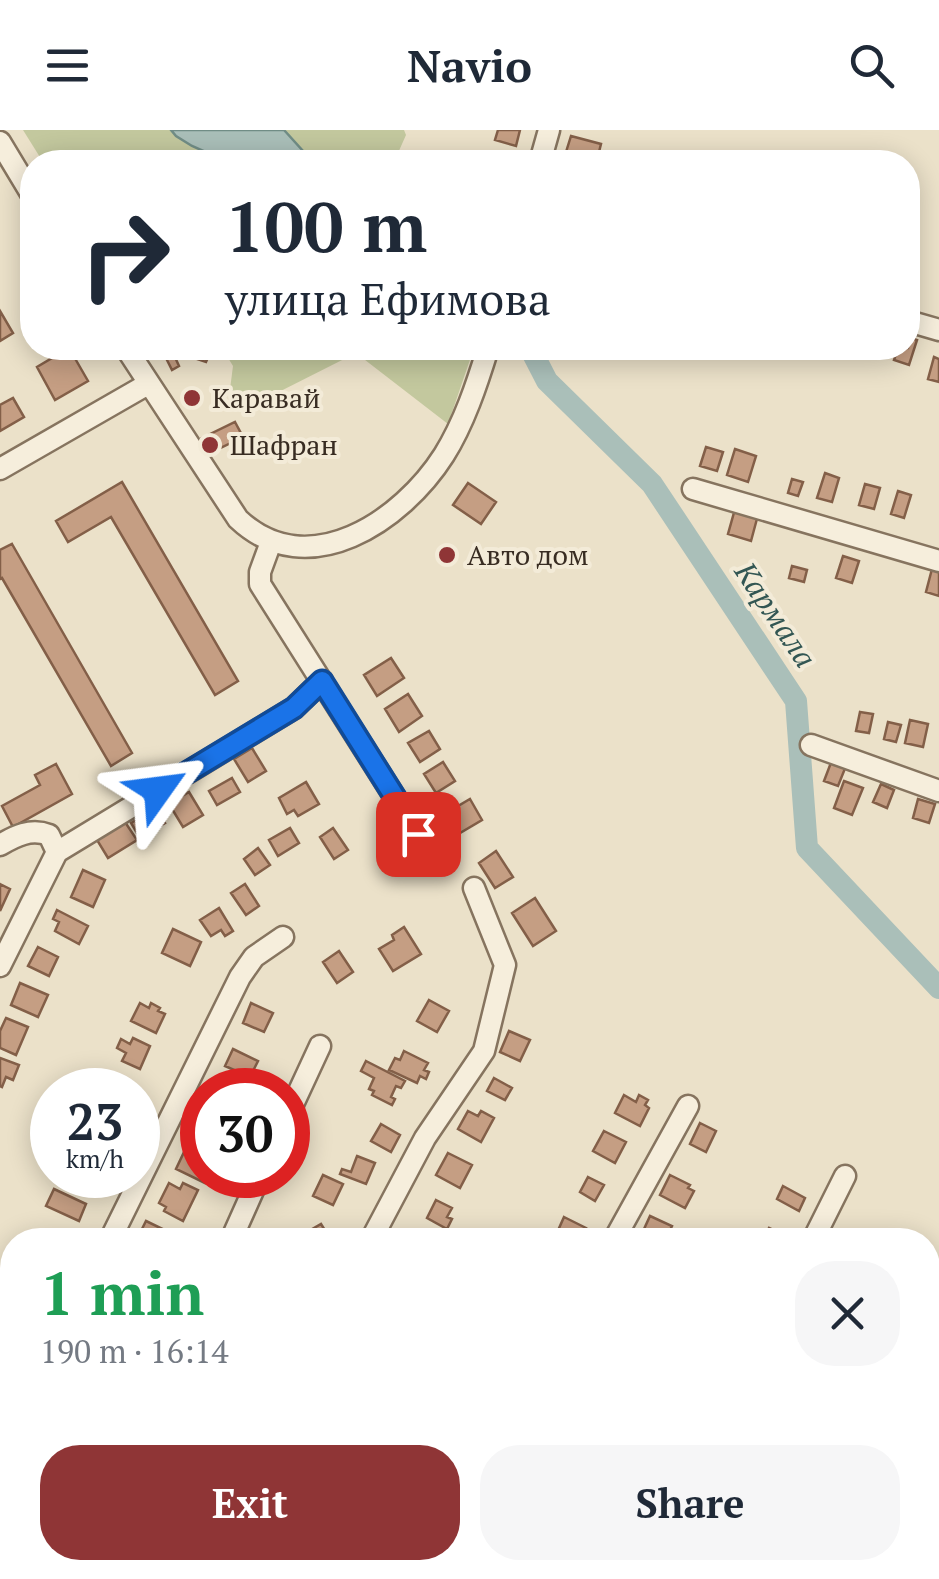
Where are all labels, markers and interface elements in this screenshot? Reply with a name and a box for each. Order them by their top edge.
text: Navio [407,35,532,95]
icon: menu [40,38,95,93]
icon: search [844,38,899,93]
text: 100 m [225,179,427,272]
icon: right [60,190,190,320]
text: улица Ефимова [225,268,551,328]
place label: Каравай [212,379,320,416]
marker: Каравай [181,387,203,409]
place label: Шафран [230,426,338,463]
marker: Шафран [199,434,221,456]
place label: Авто дом [467,536,589,573]
marker: Авто дом [436,544,458,566]
water label: Кармала [725,553,826,675]
position arrow [106,738,210,842]
pin [376,792,461,877]
icon: arrive [391,807,446,862]
speed limit sign: 30 [180,1068,310,1198]
text: 23 [67,1088,123,1154]
text: km/h [66,1142,124,1175]
text: 1 min [40,1253,204,1332]
button: close [795,1261,900,1366]
text: 190 m · 16:14 [40,1330,228,1372]
button: Exit [40,1445,460,1560]
button: Share [480,1445,900,1560]

